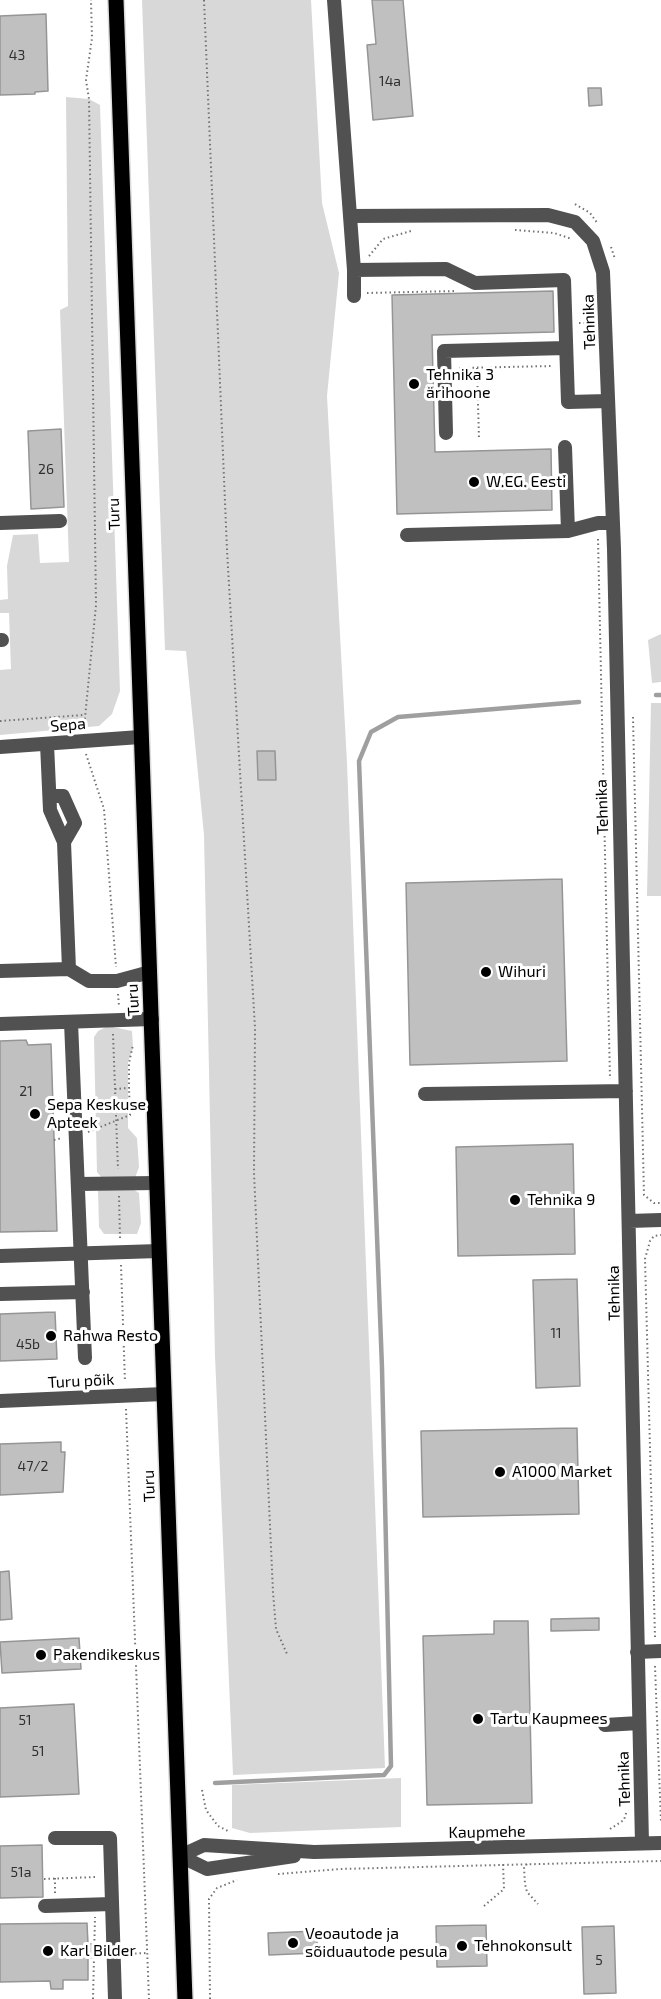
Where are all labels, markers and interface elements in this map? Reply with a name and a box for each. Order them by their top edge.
house number: 43 [9,47,25,63]
house number: 14a [379,73,401,89]
street label: Tehnika [578,294,600,350]
place label: Tehnika 3 ärihoone [426,365,494,403]
marker: Tehnika 3 ärihoone [407,377,421,391]
house number: 26 [38,461,54,477]
place label: W.EG. Eesti [486,472,566,492]
marker: W.EG. Eesti [467,475,481,489]
street label: Turu [104,497,124,531]
street label: Sepa [49,714,87,736]
street label: Tehnika [591,779,613,835]
place label: Wihuri [498,962,546,982]
marker: Wihuri [479,965,493,979]
street label: Turu [123,983,143,1017]
house number: 21 [19,1083,33,1099]
place label: Sepa Keskuse Apteek [47,1095,146,1133]
marker: Sepa Keskuse Apteek [28,1107,42,1121]
place label: Tehnika 9 [527,1190,595,1210]
marker: Tehnika 9 [508,1193,522,1207]
street label: Tehnika [604,1265,624,1321]
house number: 11 [550,1325,562,1341]
place label: Rahwa Resto [63,1326,158,1346]
marker: Rahwa Resto [44,1329,58,1343]
house number: 45b [16,1336,40,1352]
street label: Turu põik [47,1370,115,1392]
house number: 47/2 [18,1458,48,1474]
place label: A1000 Market [512,1462,612,1482]
marker: A1000 Market [493,1465,507,1479]
street label: Turu [139,1469,159,1503]
place label: Pakendikeskus [53,1645,160,1665]
marker: Pakendikeskus [34,1648,48,1662]
place label: Tartu Kaupmees [490,1709,608,1729]
house number: 51 [18,1712,32,1728]
marker: Tartu Kaupmees [471,1712,485,1726]
house number: 51 [31,1743,45,1759]
street label: Tehnika [613,1751,635,1807]
street label: Kaupmehe [448,1822,526,1842]
house number: 51a [11,1864,31,1880]
place label: Veoautode ja sõiduautode pesula [305,1924,448,1962]
marker: Veoautode ja sõiduautode pesula [286,1936,300,1950]
place label: Tehnokonsult [474,1936,572,1956]
marker: Tehnokonsult [455,1939,469,1953]
place label: Karl Bilder [60,1941,136,1961]
marker: Karl Bilder [41,1944,55,1958]
house number: 5 [595,1952,603,1968]

